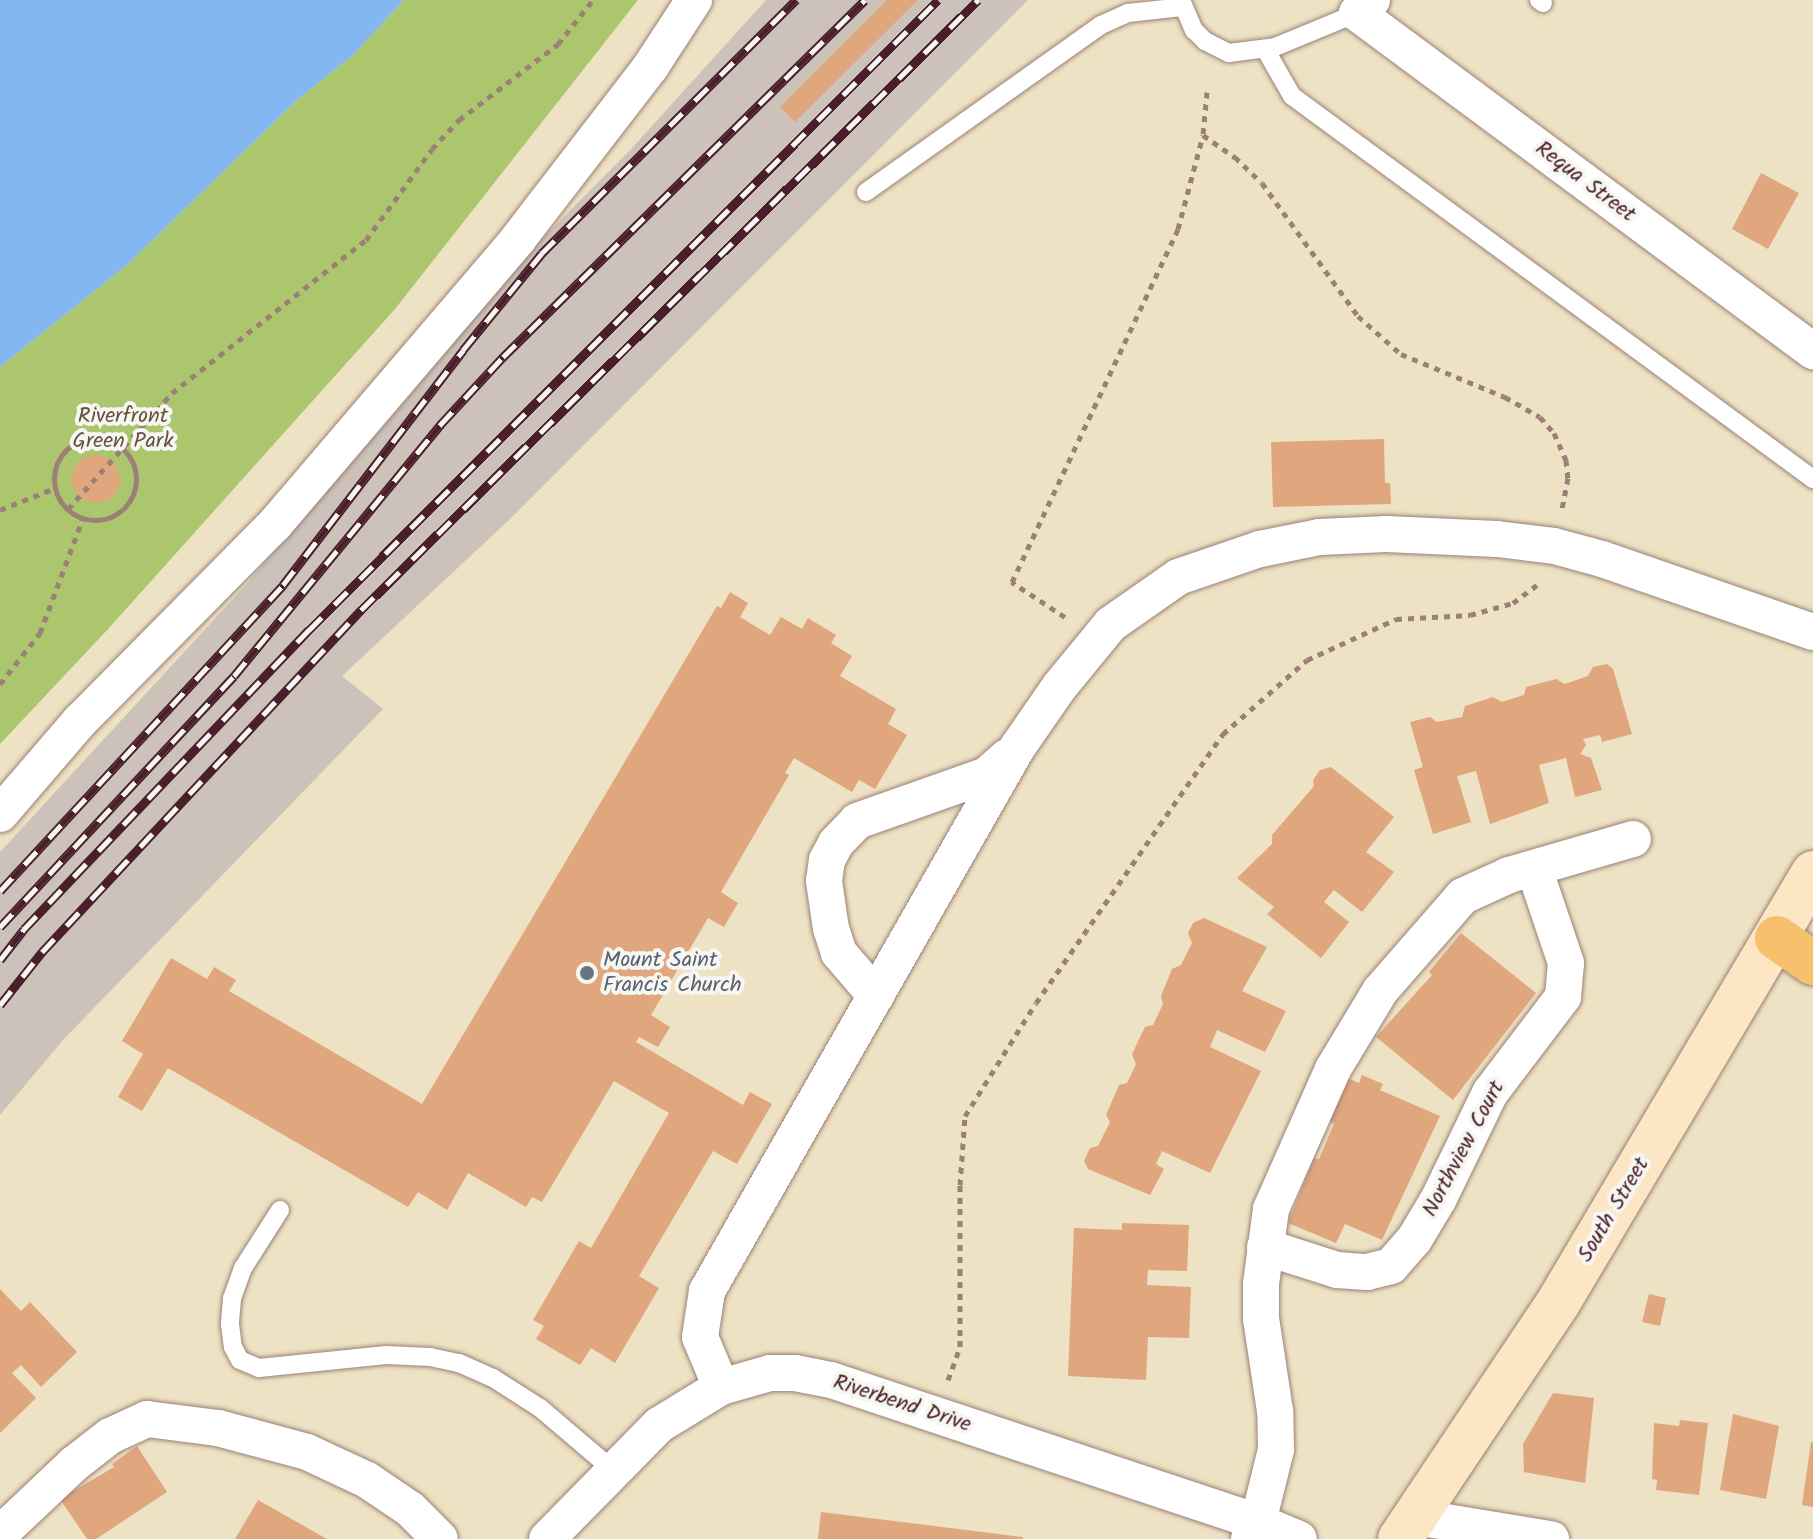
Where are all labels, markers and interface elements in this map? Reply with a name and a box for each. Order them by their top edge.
street label: Requa Street [1530,136,1640,228]
park label: Riverfront Green Park [73,403,173,454]
place label: Mount Saint Francis Church [603,947,741,998]
marker: Mount Saint Francis Church [578,964,596,982]
street label: Northview Court [1417,1077,1511,1221]
street label: South Street [1573,1153,1655,1267]
street label: Riverbend Drive [830,1369,974,1439]

